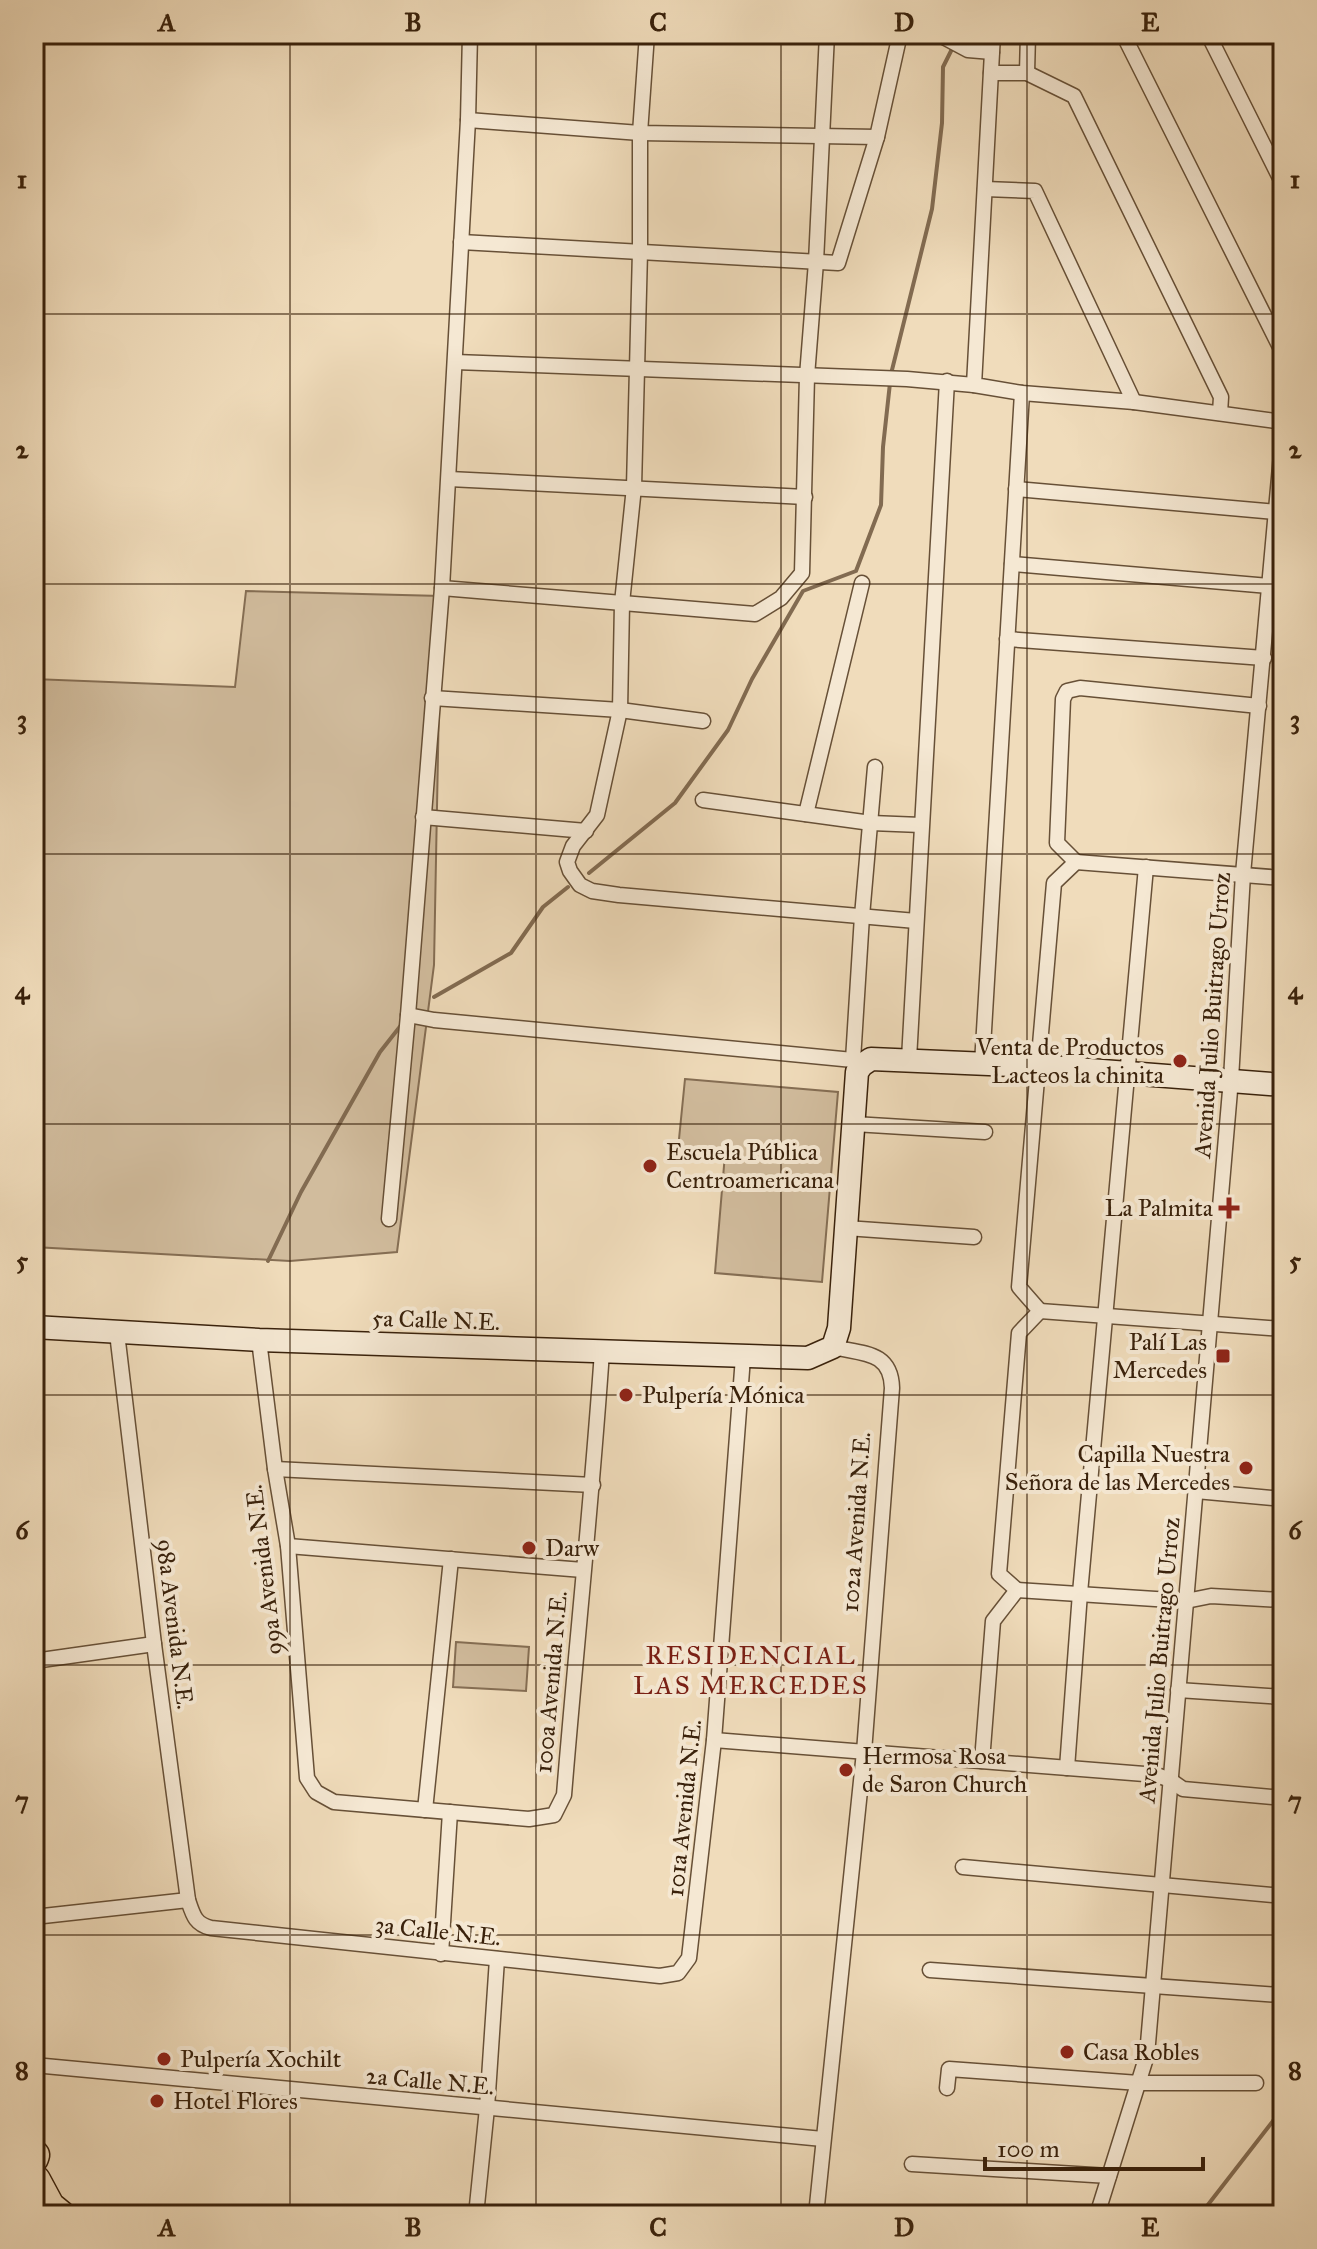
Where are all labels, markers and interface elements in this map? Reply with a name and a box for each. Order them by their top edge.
text: A [156,6,176,38]
text: B [404,6,422,38]
text: C [649,6,667,38]
text: D [894,6,914,38]
text: E [1141,6,1160,38]
text: 1 [17,163,27,195]
text: 1 [1290,163,1300,195]
text: 2 [16,433,30,465]
text: 2 [1289,433,1303,465]
text: 3 [17,703,27,735]
text: 3 [1290,703,1300,735]
street label: Avenida Julio Buitrago Urroz [1187,871,1237,1160]
text: 4 [15,974,31,1006]
text: 4 [1288,974,1304,1006]
place label: Venta de Productos Lacteos la chinita [975,1032,1165,1090]
marker: Venta de Productos Lacteos la chinita [1171,1052,1189,1070]
place label: Escuela Pública Centroamericana [666,1137,835,1195]
marker: Escuela Pública Centroamericana [641,1157,659,1175]
place label: La Palmita [1105,1193,1214,1223]
marker: La Palmita [1220,1199,1238,1217]
text: 5 [16,1244,29,1276]
text: 5 [1289,1244,1302,1276]
street label: 5a Calle N.E. [372,1303,500,1337]
place label: Palí Las Mercedes [1113,1327,1207,1385]
marker: Palí Las Mercedes [1214,1347,1232,1365]
place label: Pulpería Mónica [642,1380,805,1410]
marker: Pulpería Mónica [617,1386,635,1404]
street label: 102a Avenida N.E. [835,1431,877,1613]
place label: Capilla Nuestra Señora de las Mercedes [1005,1439,1231,1497]
marker: Capilla Nuestra Señora de las Mercedes [1237,1459,1255,1477]
street label: 99a Avenida N.E. [239,1483,289,1657]
text: 6 [15,1514,30,1546]
text: 6 [1288,1514,1303,1546]
street label: Avenida Julio Buitrago Urroz [1131,1516,1186,1805]
place label: Darw [545,1533,600,1563]
street label: 98a Avenida N.E. [150,1537,200,1711]
marker: Darw [520,1539,538,1557]
street label: 100a Avenida N.E. [528,1590,574,1774]
district label: RESIDENCIAL LAS MERCEDES [633,1639,869,1701]
street label: 101a Avenida N.E. [660,1718,708,1898]
place label: Hermosa Rosa de Saron Church [862,1741,1027,1799]
marker: Hermosa Rosa de Saron Church [837,1761,855,1779]
text: 7 [15,1784,29,1816]
text: 7 [1288,1784,1302,1816]
street label: 3a Calle N.E. [374,1909,502,1953]
place label: Casa Robles [1083,2037,1199,2067]
marker: Casa Robles [1058,2043,1076,2061]
place label: Pulpería Xochilt [180,2044,342,2074]
marker: Pulpería Xochilt [155,2050,173,2068]
text: 8 [15,2054,29,2086]
text: 8 [1288,2054,1302,2086]
street label: 2a Calle N.E. [365,2060,495,2102]
place label: Hotel Flores [173,2086,298,2116]
marker: Hotel Flores [148,2092,166,2110]
scale bar [985,2121,1203,2171]
text: 100 m [997,2134,1060,2164]
text: A [156,2211,176,2243]
text: B [404,2211,422,2243]
text: C [649,2211,667,2243]
text: D [894,2211,914,2243]
text: E [1141,2211,1160,2243]

